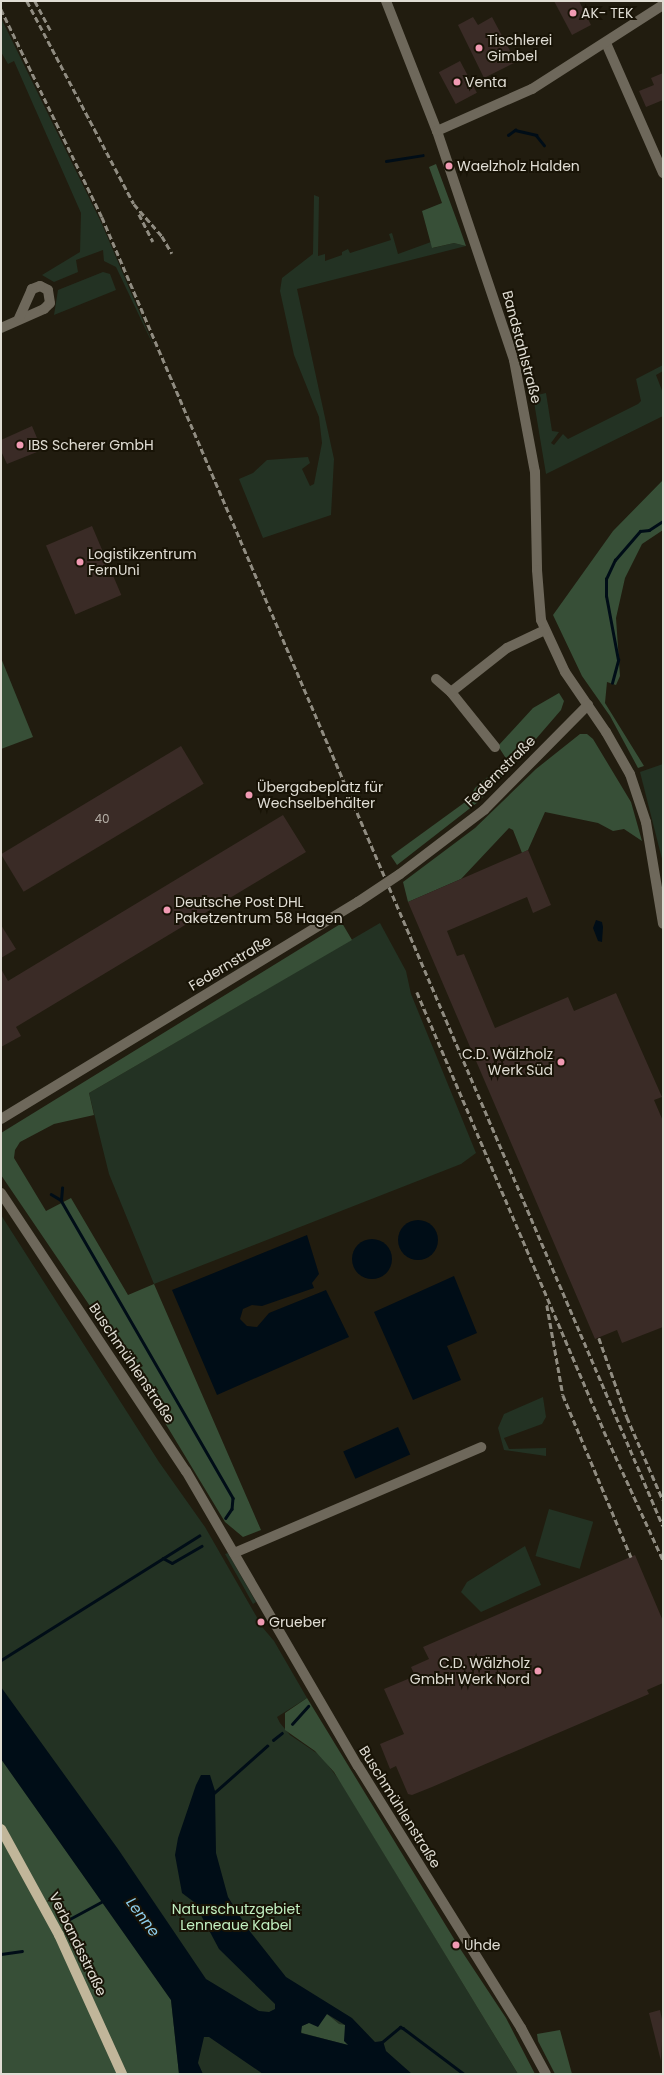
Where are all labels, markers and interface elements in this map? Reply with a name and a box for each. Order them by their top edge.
place label: AK- TEK [581,5,633,21]
marker: AK- TEK [568,8,578,18]
place label: Tischlerei Gimbel [487,32,552,64]
marker: Tischlerei Gimbel [474,43,484,53]
place label: Venta [465,74,507,90]
marker: Venta [452,77,462,87]
place label: Waelzholz Halden [457,158,580,174]
marker: Waelzholz Halden [444,161,454,171]
street label: Bandstahlstraße [499,289,545,405]
place label: IBS Scherer GmbH [28,437,154,453]
marker: IBS Scherer GmbH [15,440,25,450]
place label: Logistikzentrum FernUni [88,546,197,578]
marker: Logistikzentrum FernUni [75,557,85,567]
street label: Federnstraße [461,732,539,810]
place label: Übergabeplatz für Wechselbehälter [257,779,383,812]
marker: Übergabeplatz für Wechselbehälter [244,790,254,800]
house number: 40 [94,812,110,826]
place label: Deutsche Post DHL Paketzentrum 58 Hagen [175,894,343,926]
marker: Deutsche Post DHL Paketzentrum 58 Hagen [162,905,172,915]
street label: Federnstraße [186,932,274,994]
place label: C.D. Wälzholz Werk Süd [462,1046,553,1078]
marker: C.D. Wälzholz Werk Süd [556,1057,566,1067]
street label: Buschmühlenstraße [86,1300,178,1426]
place label: Grueber [269,1614,326,1630]
marker: Grueber [256,1617,266,1627]
place label: C.D. Wälzholz GmbH Werk Nord [410,1655,530,1688]
marker: C.D. Wälzholz GmbH Werk Nord [533,1666,543,1676]
street label: Buschmühlenstraße [356,1743,444,1871]
street label: Verbandsstraße [46,1889,110,1999]
water label: Lenne [122,1894,164,1940]
park label: Naturschutzgebiet Lenneaue Kabel [172,1901,300,1934]
place label: Uhde [464,1937,501,1953]
marker: Uhde [451,1940,461,1950]

